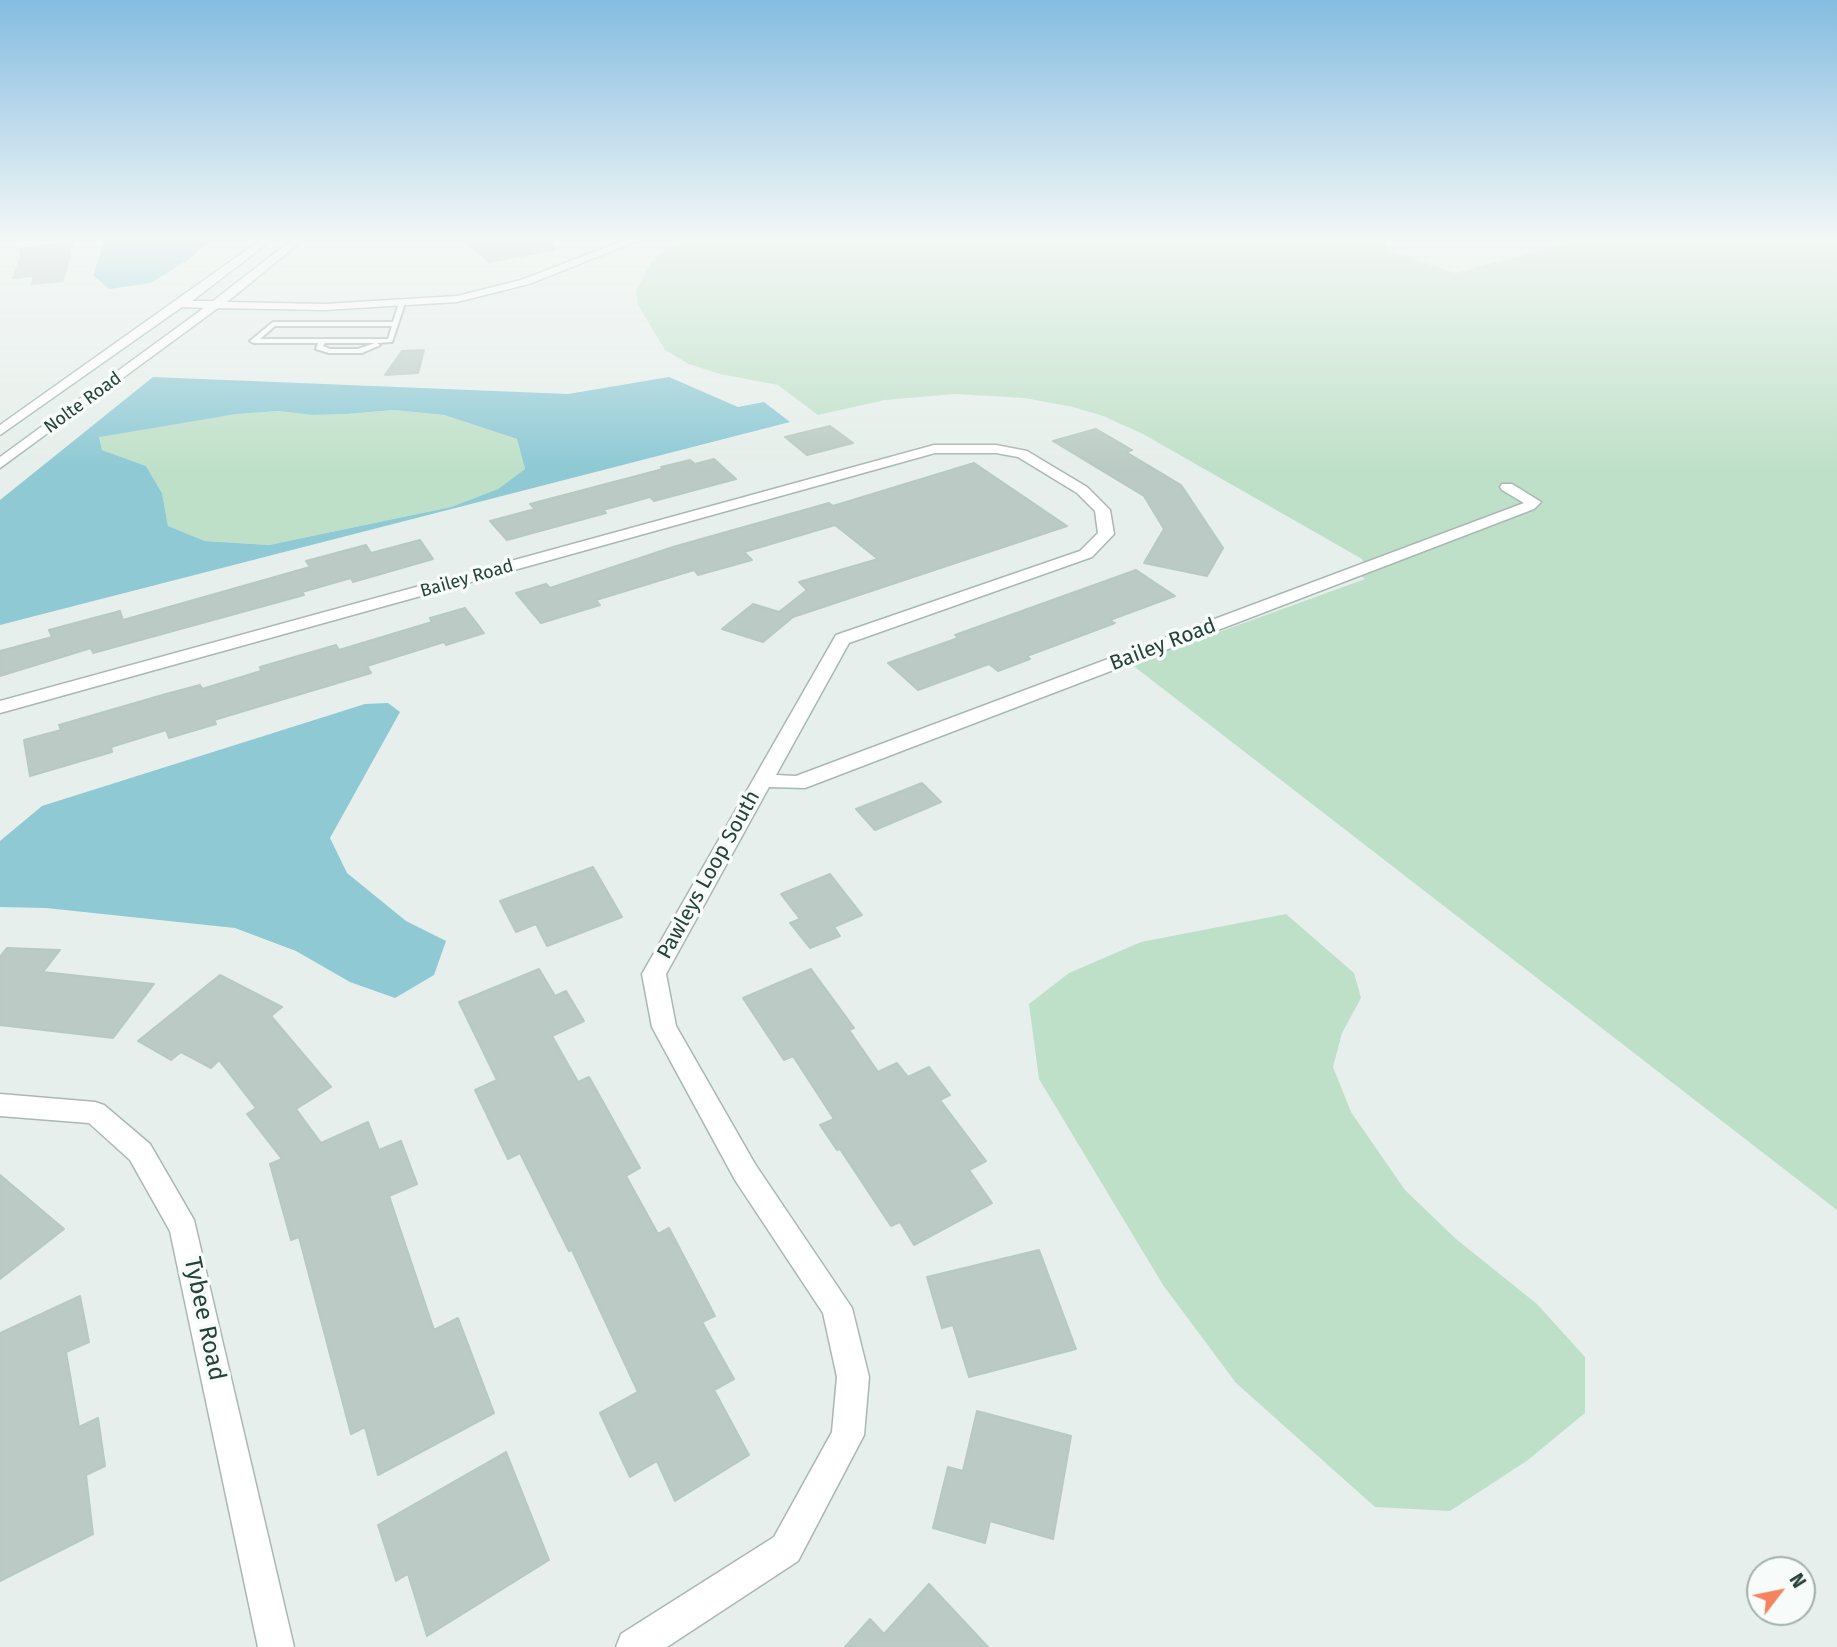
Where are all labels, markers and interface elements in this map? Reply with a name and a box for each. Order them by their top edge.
street label: Nolte Road [40,368,126,438]
street label: Bailey Road [418,555,516,603]
street label: Bailey Road [1106,613,1220,677]
street label: Pawleys Loop South [652,786,766,964]
street label: Tybee Road [177,1255,231,1383]
north arrow [1746,1556,1816,1626]
text: N [1784,1569,1811,1592]

